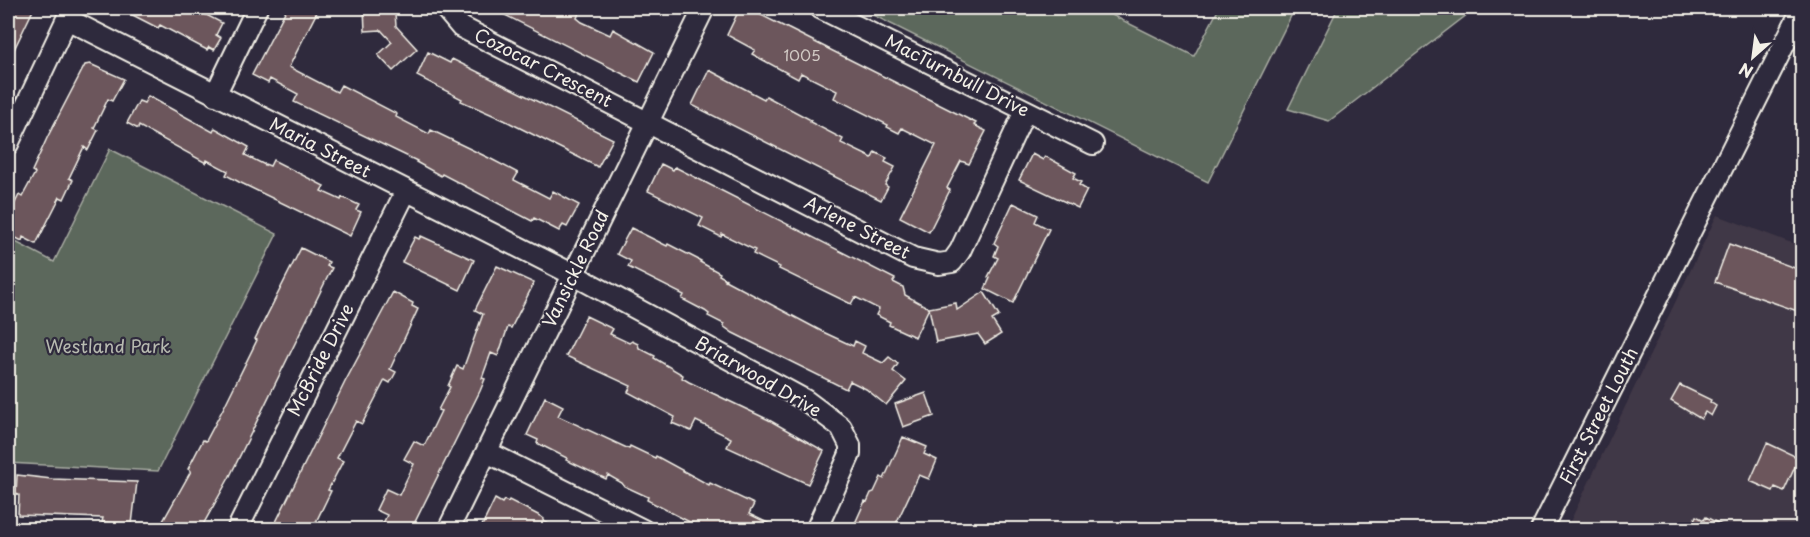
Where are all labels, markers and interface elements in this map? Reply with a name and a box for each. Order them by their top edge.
street label: Cozocar Crescent [470,20,617,113]
street label: MacTurnbull Drive [881,27,1035,123]
north arrow [1723,27,1783,87]
house number: 1005 [783,43,821,66]
text: N [1734,58,1757,85]
street label: Maria Street [265,110,376,184]
street label: Arlene Street [800,188,915,265]
street label: Vansickle Road [535,205,615,332]
street label: McBride Drive [280,298,360,420]
street label: Briarwood Drive [691,329,827,423]
park label: Westland Park [45,332,171,359]
street label: First Street Louth [1551,342,1644,488]

